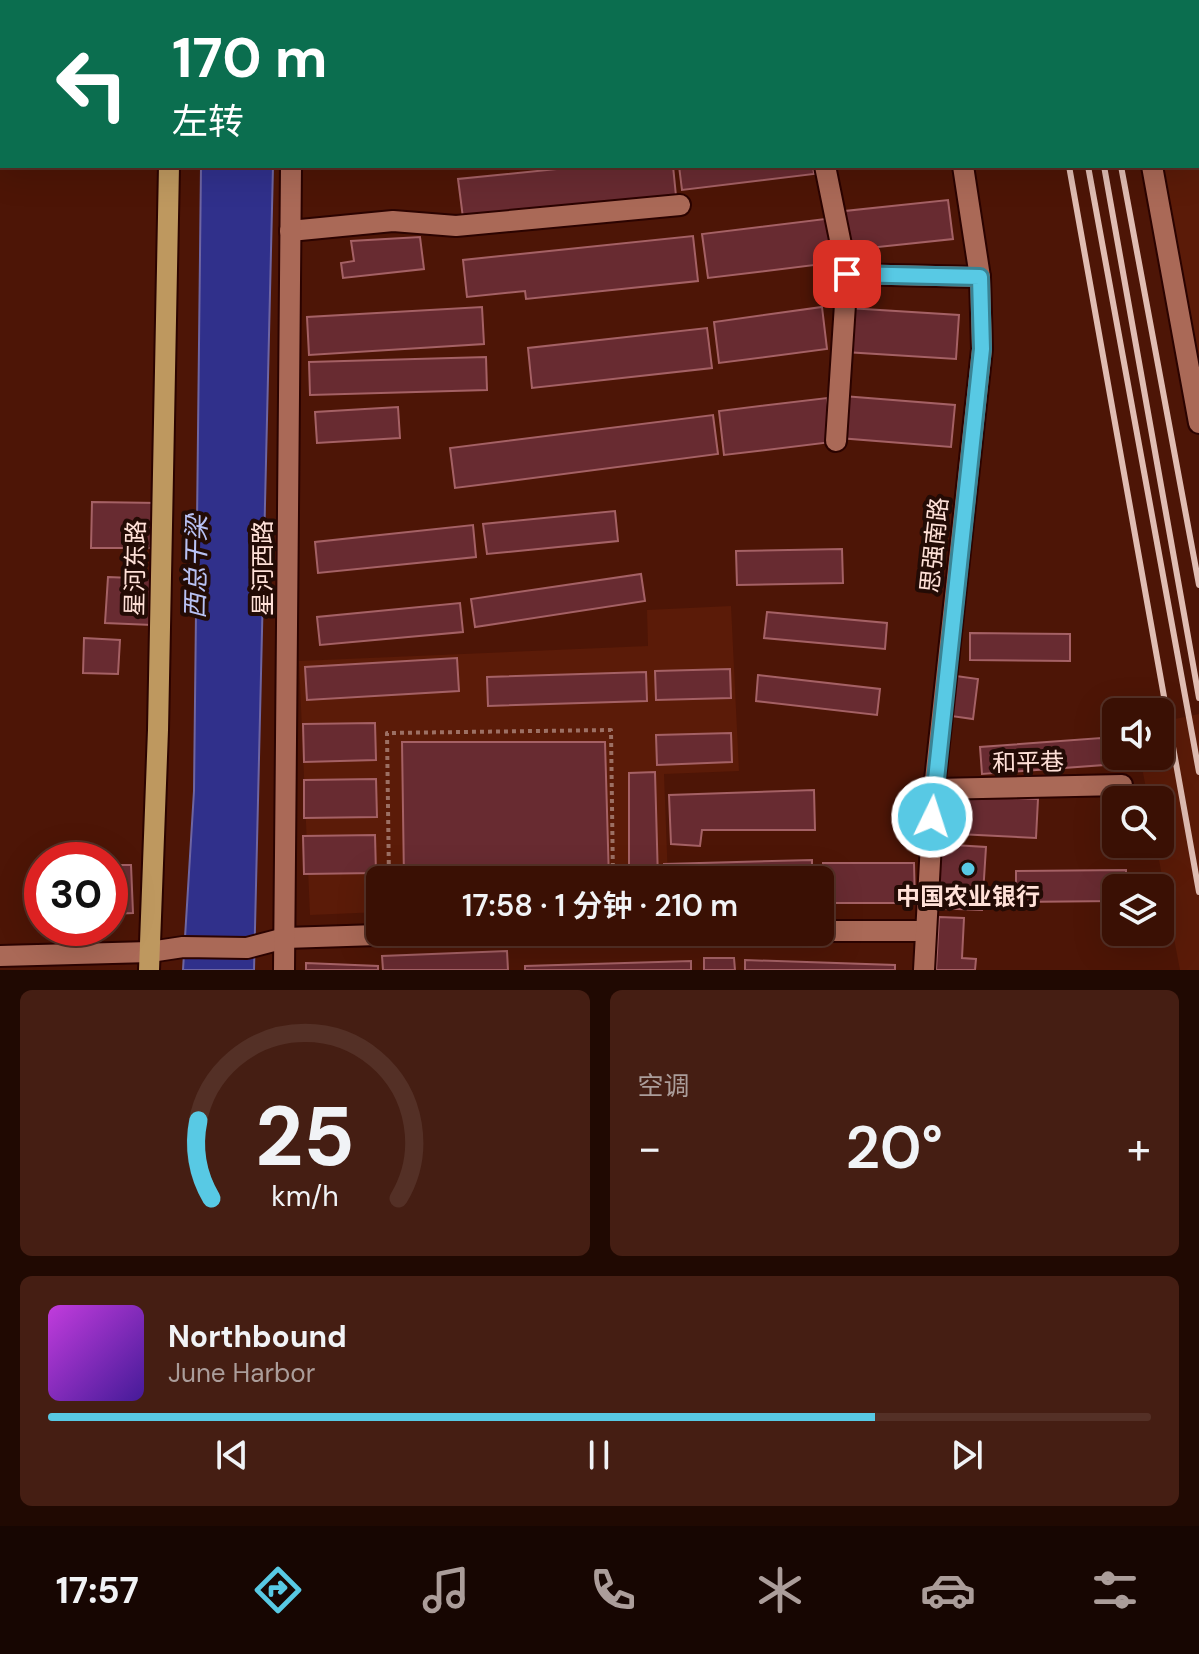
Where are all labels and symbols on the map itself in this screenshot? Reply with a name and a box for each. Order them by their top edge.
pin [813,240,881,308]
street label: 思强南路 [914,496,954,594]
water label: 西总干梁 [178,513,214,619]
street label: 星河东路 [119,520,151,616]
street label: 星河西路 [247,520,278,616]
street label: 和平巷 [992,746,1064,778]
position arrow [890,775,974,859]
speed limit sign: 30 [24,842,128,946]
marker: 中国农业银行 [959,860,977,878]
place label: 中国农业银行 [896,881,1040,912]

